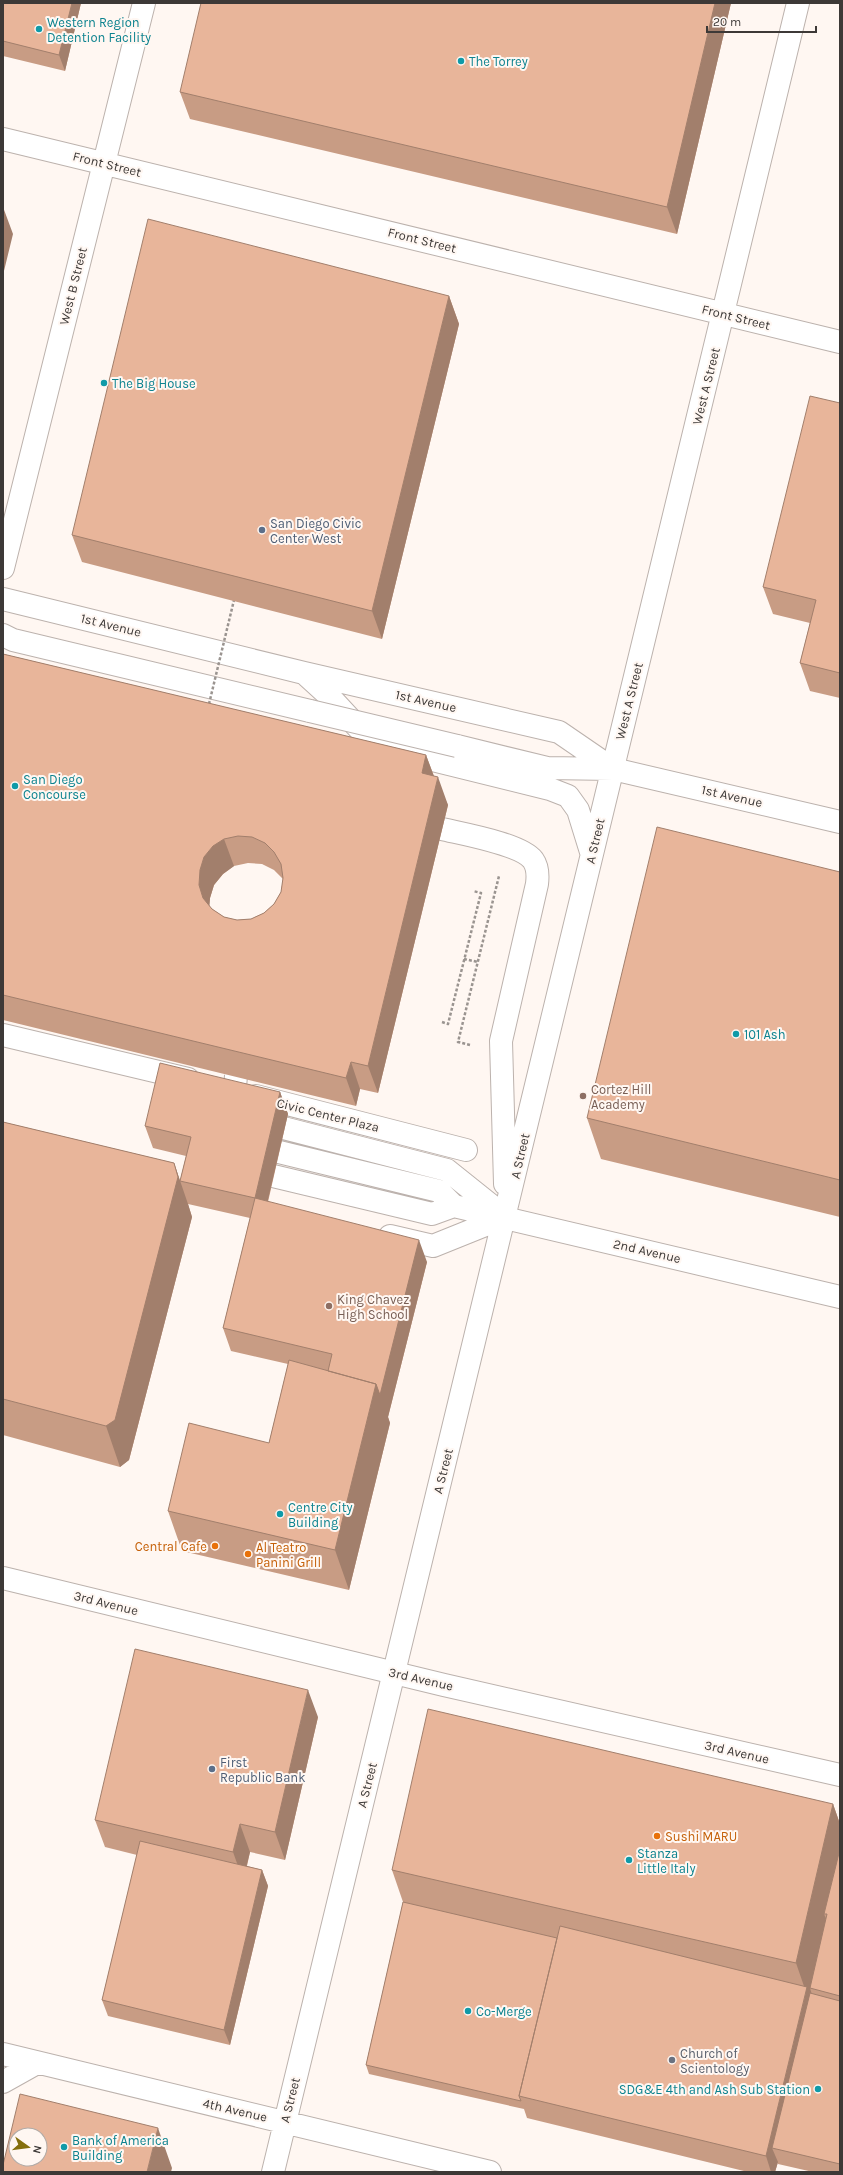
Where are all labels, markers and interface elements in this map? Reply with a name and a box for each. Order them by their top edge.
scale bar [707,8,816,34]
place label: Western Region Detention Facility [47,15,151,45]
text: 20 m [713,15,741,29]
marker: Western Region Detention Facility [34,24,44,34]
place label: The Torrey [469,54,528,69]
marker: The Torrey [456,56,466,66]
street label: Front Street [71,148,143,180]
street label: Front Street [386,224,458,256]
street label: West B Street [56,245,90,326]
street label: Front Street [700,301,772,333]
street label: West A Street [689,346,723,426]
place label: The Big House [112,376,196,391]
marker: The Big House [99,378,109,388]
place label: San Diego Civic Center West [270,516,362,546]
marker: San Diego Civic Center West [257,525,267,535]
street label: 1st Avenue [79,610,143,640]
street label: West A Street [612,661,646,741]
street label: 1st Avenue [394,687,458,715]
place label: San Diego Concourse [23,772,86,802]
marker: San Diego Concourse [10,781,20,791]
street label: 1st Avenue [700,782,764,810]
street label: A Street [582,817,608,865]
place label: 101 Ash [744,1027,786,1042]
marker: 101 Ash [731,1029,741,1039]
place label: Cortez Hill Academy [591,1082,651,1112]
marker: Cortez Hill Academy [578,1091,588,1101]
street label: Civic Center Plaza [275,1095,381,1135]
street label: A Street [507,1132,533,1180]
street label: 2nd Avenue [612,1236,683,1266]
place label: King Chavez High School [337,1292,409,1322]
marker: King Chavez High School [324,1301,334,1311]
street label: A Street [430,1447,456,1495]
place label: Centre City Building [288,1500,353,1530]
marker: Centre City Building [275,1509,285,1519]
place label: Central Cafe [135,1539,207,1554]
place label: Al Teatro Panini Grill [256,1540,321,1570]
marker: Central Cafe [210,1541,220,1551]
marker: Al Teatro Panini Grill [243,1549,253,1559]
street label: 3rd Avenue [72,1588,140,1618]
street label: 3rd Avenue [387,1664,455,1694]
street label: 3rd Avenue [703,1737,771,1767]
place label: First Republic Bank [220,1755,306,1785]
street label: A Street [354,1761,380,1809]
marker: First Republic Bank [207,1764,217,1774]
place label: Sushi MARU [665,1829,737,1844]
marker: Sushi MARU [652,1831,662,1841]
place label: Stanza Little Italy [637,1846,696,1876]
marker: Stanza Little Italy [624,1855,634,1865]
place label: Co-Merge [476,2004,532,2019]
marker: Co-Merge [463,2006,473,2016]
place label: Church of Scientology [680,2046,749,2076]
marker: Church of Scientology [667,2055,677,2065]
street label: A Street [277,2076,303,2124]
place label: SDG&E 4th and Ash Sub Station [619,2082,810,2097]
marker: SDG&E 4th and Ash Sub Station [813,2084,823,2094]
street label: 4th Avenue [201,2095,269,2125]
north arrow [8,2127,48,2167]
place label: Bank of America Building [72,2133,169,2163]
marker: Bank of America Building [59,2142,69,2152]
text: N [30,2144,44,2155]

